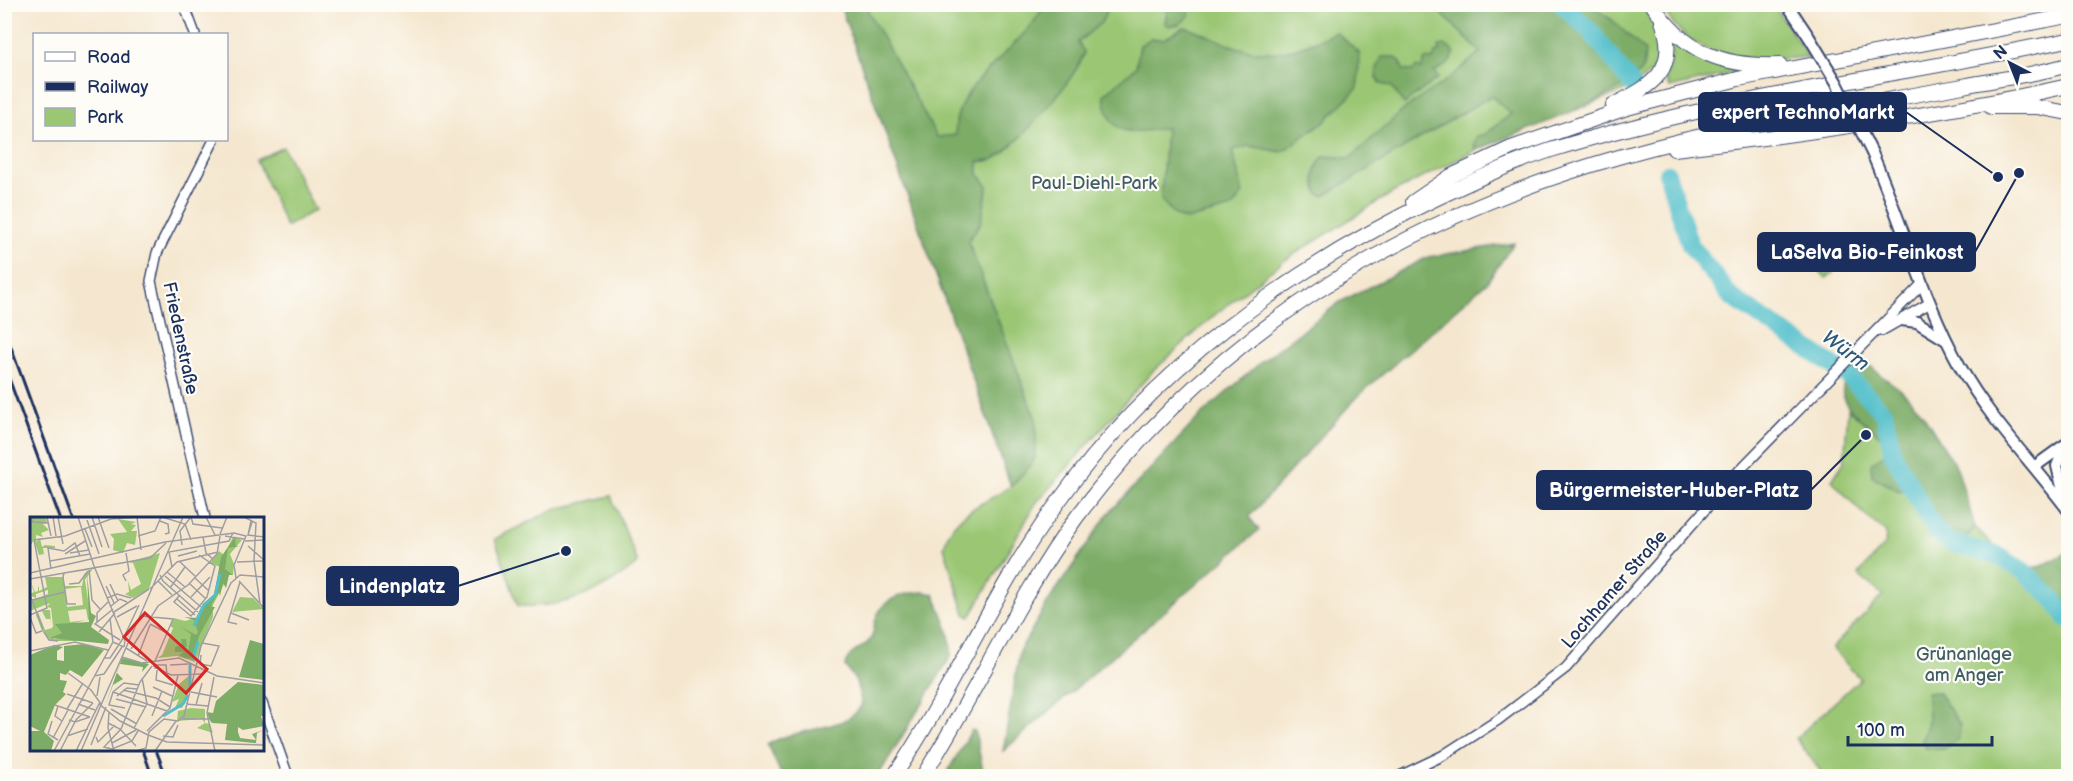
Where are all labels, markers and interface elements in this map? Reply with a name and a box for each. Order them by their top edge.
legend [33,33,228,141]
north arrow [1980,33,2040,93]
text: N [1990,42,2012,64]
text: Road [87,47,131,68]
text: Railway [87,77,149,98]
callout: expert TechnoMarkt [1699,93,1906,131]
text: expert TechnoMarkt [1712,101,1895,125]
text: Park [87,107,123,128]
park label: Paul-Diehl-Park [1031,173,1157,194]
callout: LaSelva Bio-Feinkost [1758,233,1975,271]
text: LaSelva Bio-Feinkost [1771,241,1964,265]
street label: Friedenstraße [158,280,203,397]
water label: Würm [1817,325,1874,376]
callout: Bürgermeister-Huber-Platz [1537,471,1811,509]
text: Bürgermeister-Huber-Platz [1549,479,1799,503]
inset map [30,517,264,751]
street label: Lochhamer Straße [1557,526,1672,653]
callout: Lindenplatz [327,567,458,605]
text: Lindenplatz [339,575,445,599]
park label: Grünanlage am Anger [1916,644,2012,686]
scale bar [1848,709,1992,747]
text: 100 m [1857,720,1905,741]

